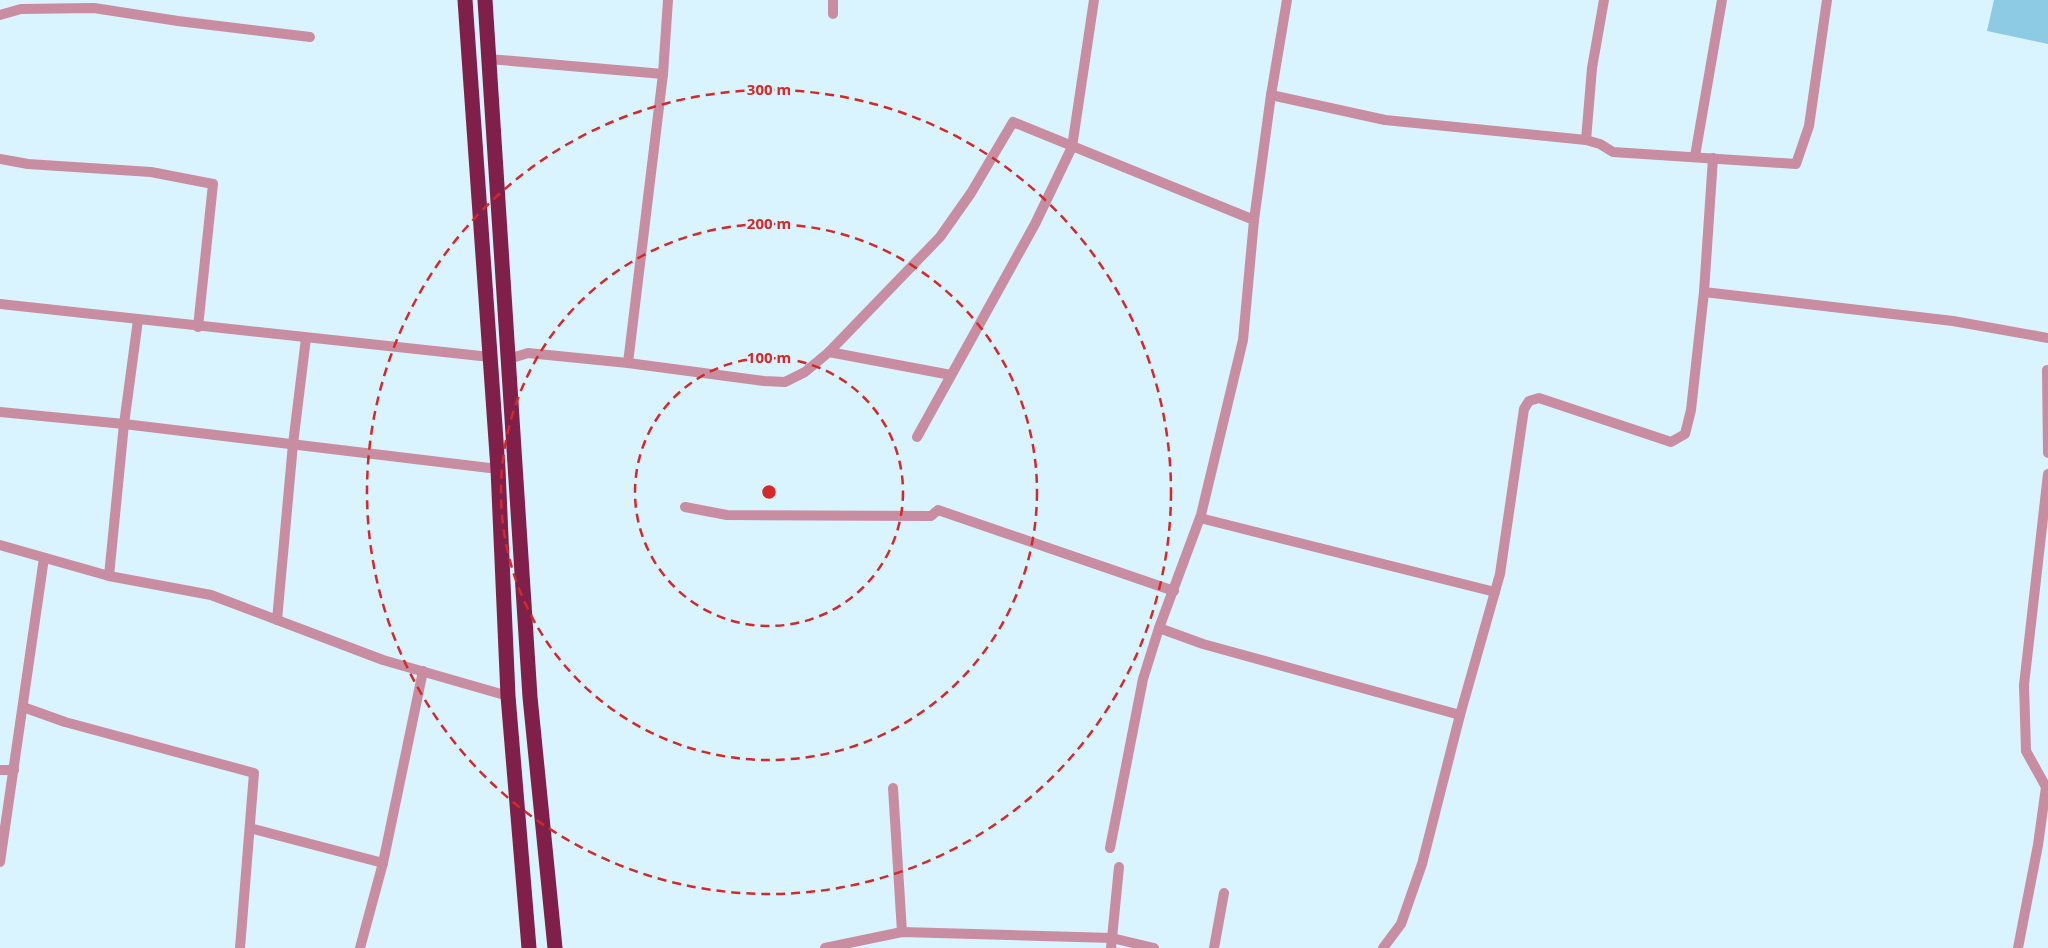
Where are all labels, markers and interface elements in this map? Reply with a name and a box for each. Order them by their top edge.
text: 300 m [747,79,791,99]
text: 200 m [747,213,791,233]
text: 100 m [747,347,791,367]
centre of rings [760,483,778,501]

